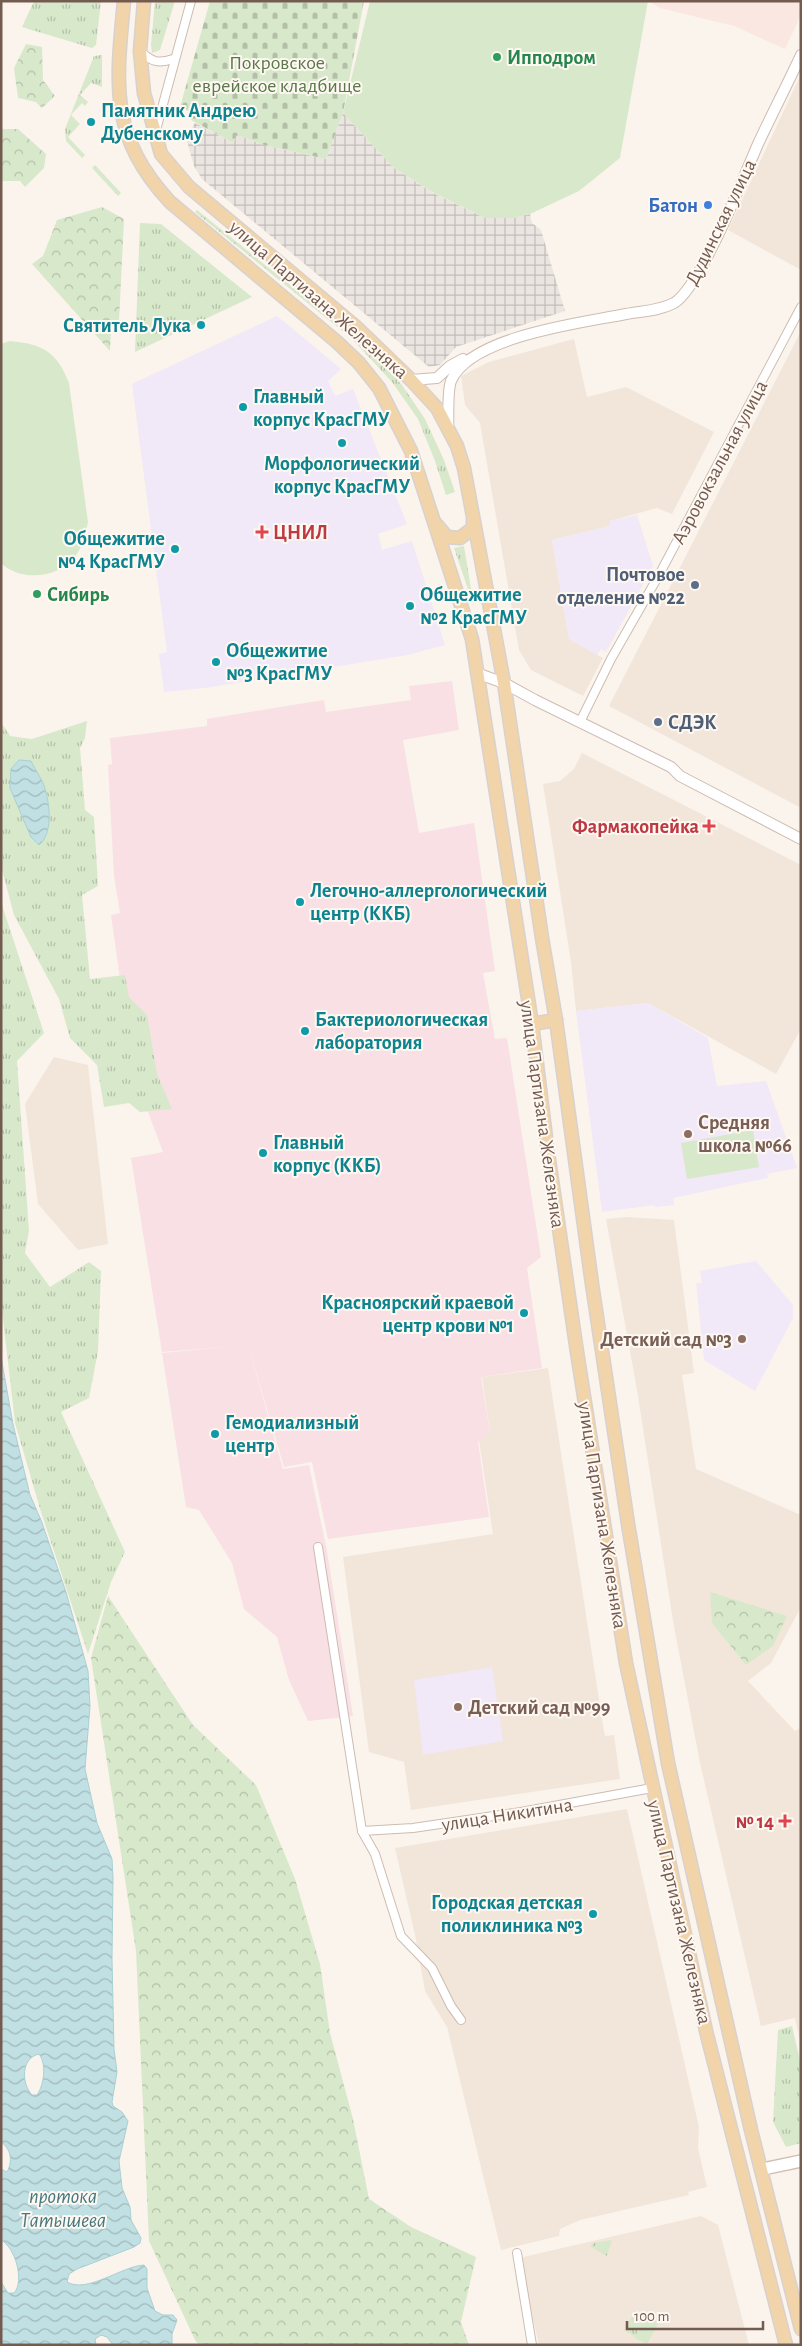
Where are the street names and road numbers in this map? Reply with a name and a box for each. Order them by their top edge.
street label: Дудинская улица [682,156,760,289]
street label: улица Партизана Железняка [224,216,412,383]
street label: Аэровокзальная улица [668,377,772,548]
street label: улица Партизана Железняка [516,998,568,1229]
street label: улица Партизана Железняка [574,1399,630,1630]
street label: улица Никитина [439,1795,574,1835]
street label: улица Партизана Железняка [643,1797,715,2026]

